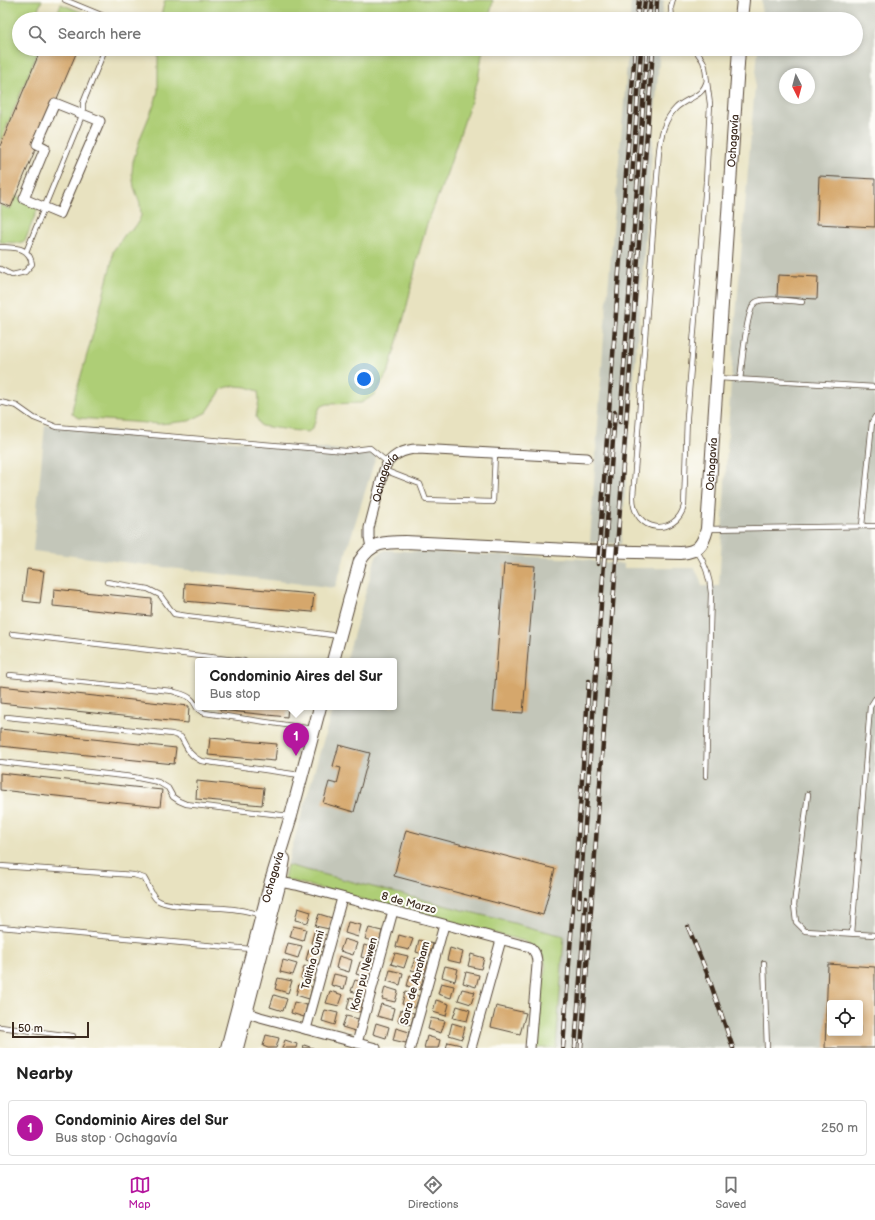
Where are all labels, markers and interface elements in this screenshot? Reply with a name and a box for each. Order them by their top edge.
search box [12,12,863,56]
icon: search [26,23,48,45]
text: Search here [58,25,141,44]
north arrow [779,68,815,104]
street label: Ochagavía [725,114,741,168]
your location [354,369,374,389]
street label: Ochagavía [703,437,720,491]
street label: Ochagavía [370,449,401,503]
popup [195,658,397,710]
text: Condominio Aires del Sur [209,667,383,686]
text: Bus stop [209,686,260,702]
pin: 1 [283,723,309,756]
street label: Ochagavía [259,850,286,904]
street label: 8 de Marzo [380,889,438,917]
street label: Talitha Cumi [299,929,327,991]
street label: Kom pu Newen [348,936,380,1012]
street label: Sara de Abraham [398,940,432,1026]
map controls [827,1000,863,1036]
button: locate [827,1000,863,1036]
scale bar [12,1020,89,1039]
text: 50 m [18,1022,43,1035]
text: Nearby [16,1064,73,1084]
text: Condominio Aires del Sur [55,1111,228,1130]
text: 1 [27,1120,33,1136]
text: 250 m [821,1120,858,1136]
text: Bus stop · Ochagavía [55,1130,177,1146]
tab: Map [129,1174,151,1211]
tab: Directions [408,1174,458,1211]
tab: Saved [716,1174,746,1211]

